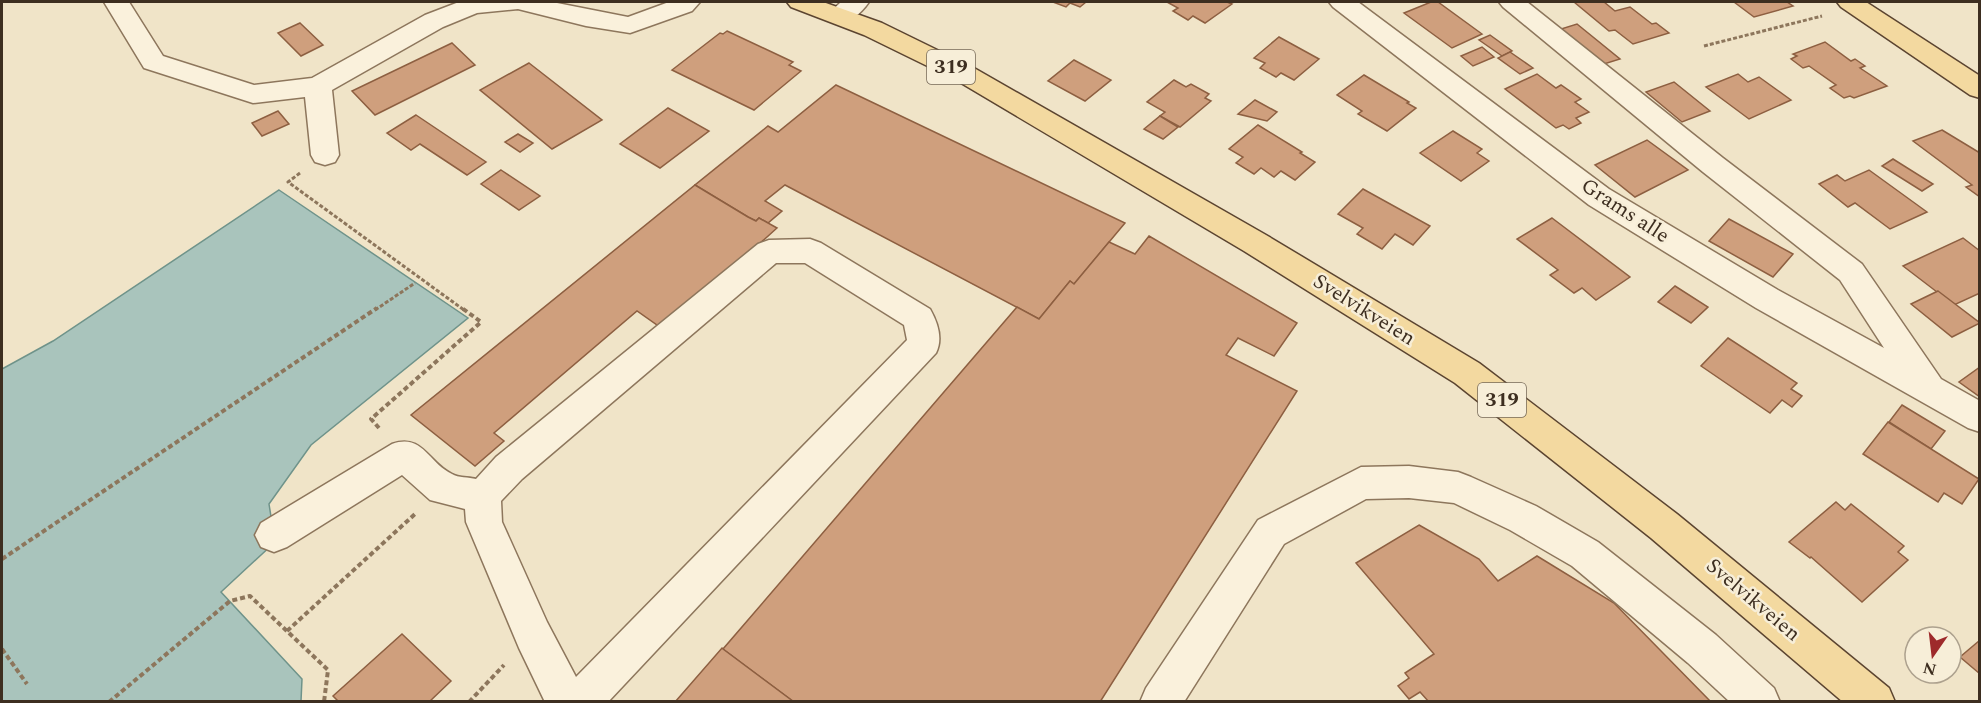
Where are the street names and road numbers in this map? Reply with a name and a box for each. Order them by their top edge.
road number: 319 [927,50,975,84]
street label: Grams alle [1574,170,1676,252]
street label: Svelvikveien [1307,266,1421,354]
road number: 319 [1478,383,1526,417]
street label: Svelvikveien [1698,551,1808,649]

